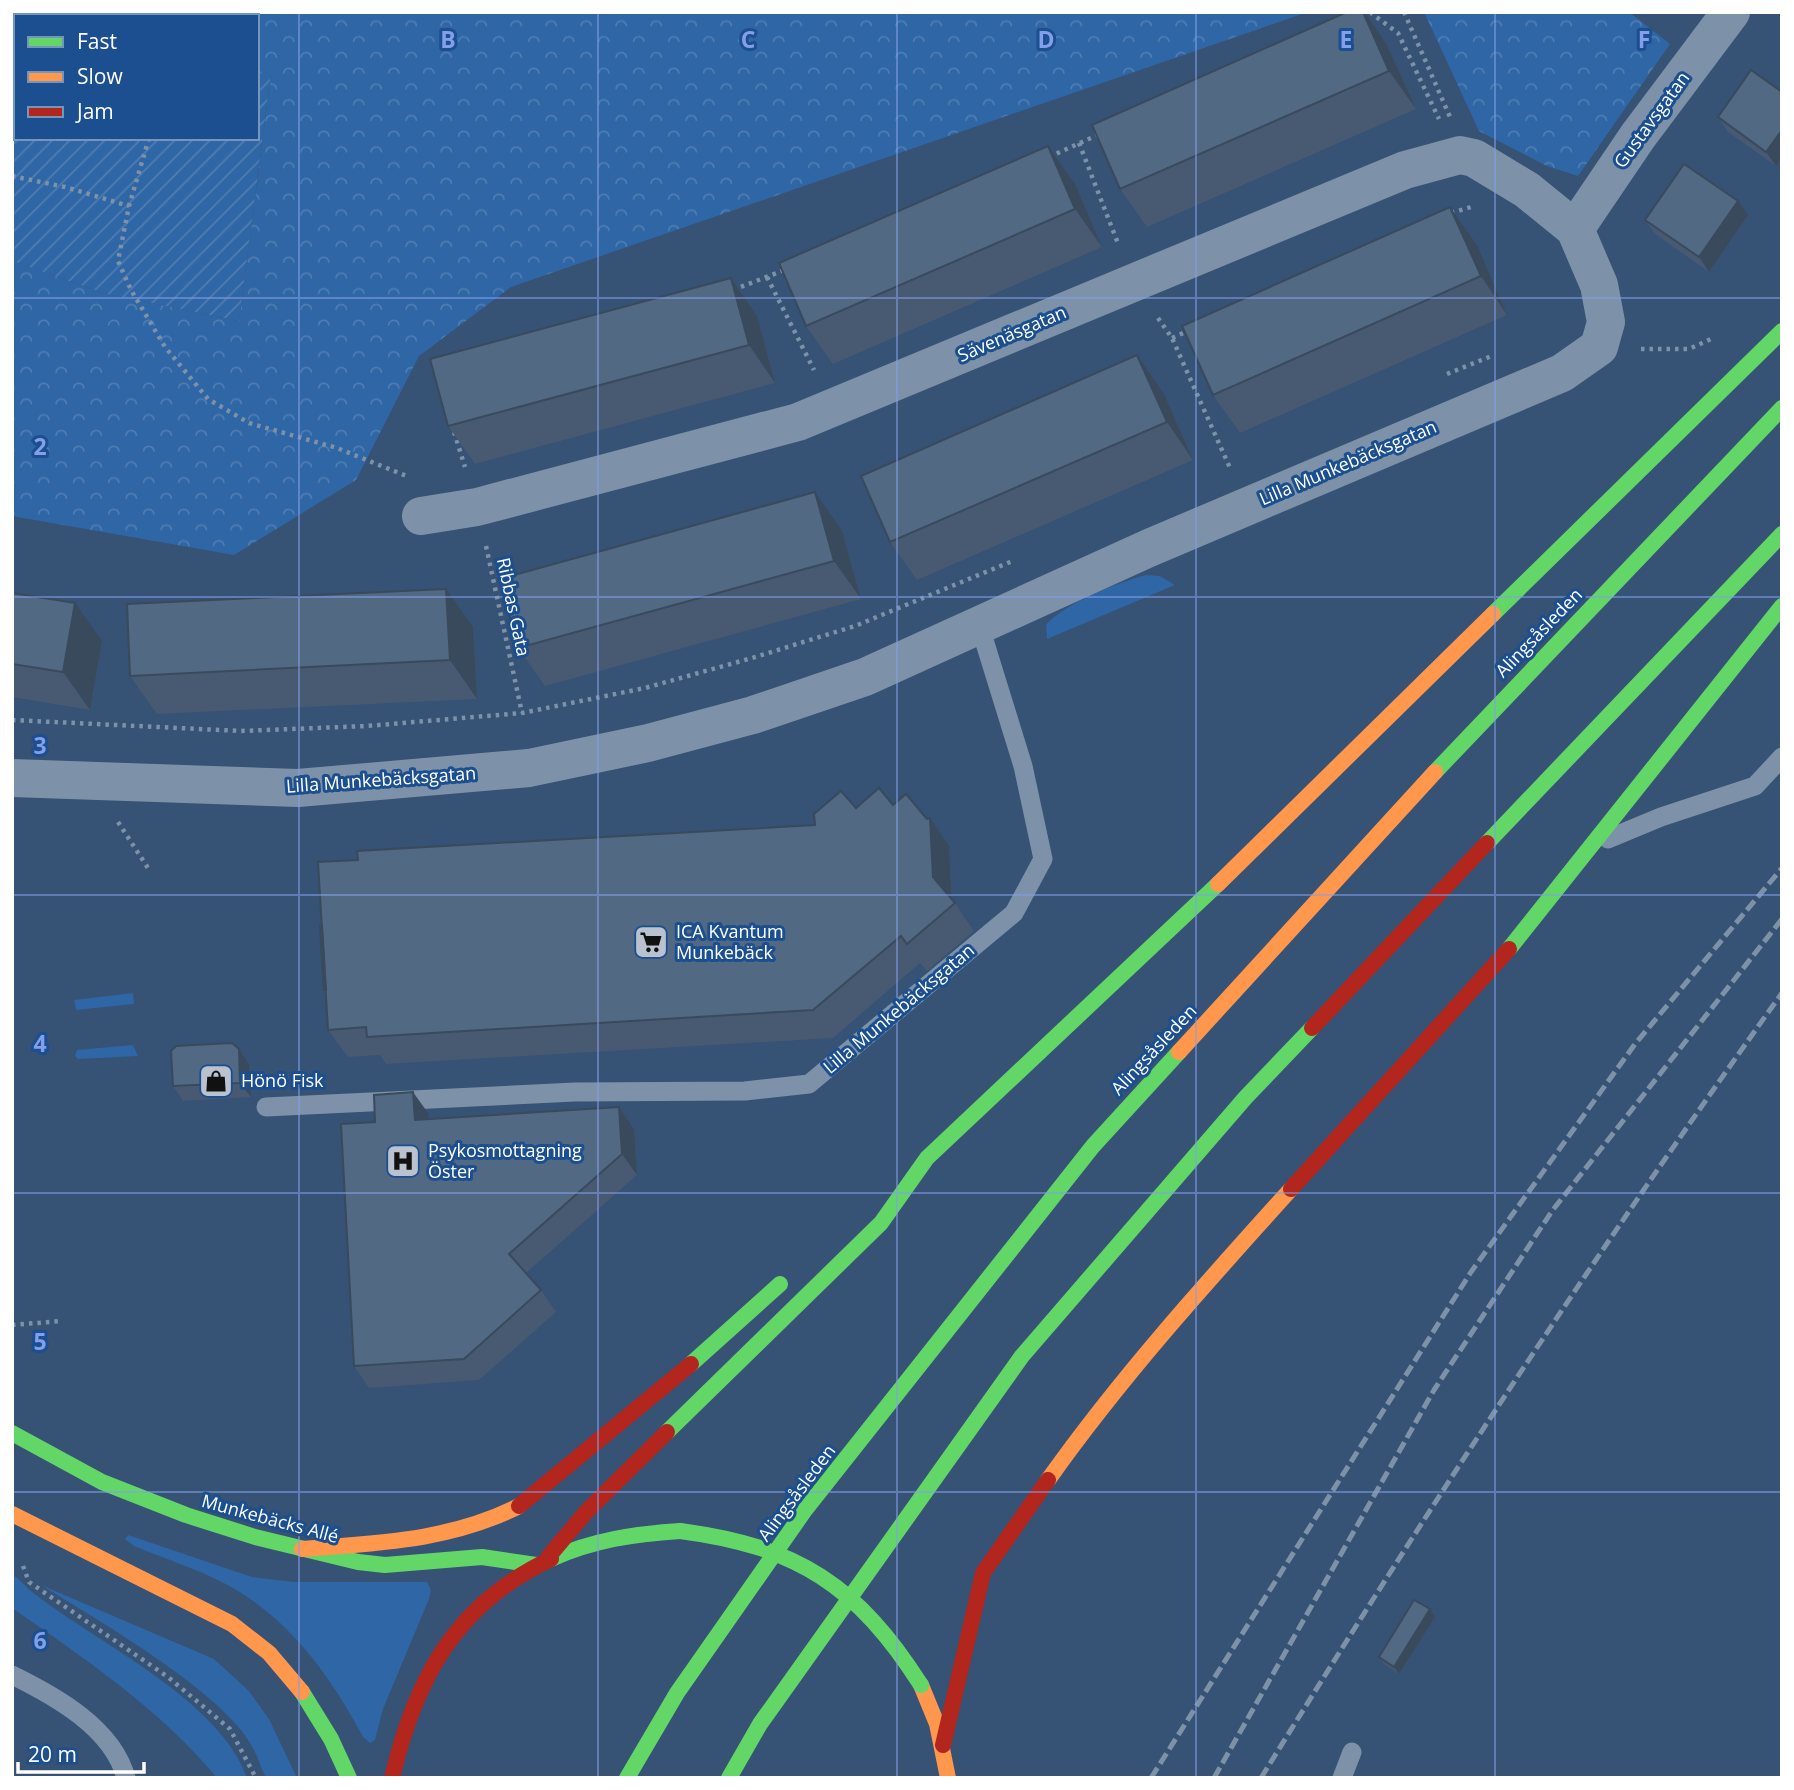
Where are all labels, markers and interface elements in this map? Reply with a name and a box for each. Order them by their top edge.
legend [14,14,259,140]
text: B [440,23,456,55]
text: C [741,23,755,55]
text: D [1037,23,1055,55]
text: E [1340,23,1352,55]
text: F [1638,23,1650,55]
text: Fast [77,27,117,55]
text: Slow [77,62,123,90]
street label: Gustavsgatan [1608,66,1694,173]
text: Jam [75,97,114,125]
street label: Sävenäsgatan [954,299,1070,367]
street label: Lilla Munkebäcksgatan [1255,414,1440,510]
text: 2 [33,430,47,462]
street label: Ribbas Gata [492,555,536,658]
street label: Alingsåsleden [1490,583,1587,682]
text: 3 [33,729,47,761]
street label: Lilla Munkebäcksgatan [285,760,477,798]
place label: ICA Kvantum Munkebäck [676,919,784,964]
supermarket icon: ICA Kvantum Munkebäck [632,923,670,961]
street label: Lilla Munkebäcksgatan [818,938,979,1079]
street label: Alingsåsleden [1105,999,1201,1100]
text: 4 [33,1027,47,1059]
shop icon: Hönö Fisk [197,1062,235,1100]
place label: Hönö Fisk [241,1068,324,1092]
place label: Psykosmottagning Öster [428,1138,582,1183]
hospital icon: Psykosmottagning Öster [384,1142,422,1180]
text: 5 [33,1325,47,1357]
street label: Alingsåsleden [752,1439,840,1546]
street label: Munkebäcks Allé [199,1488,341,1548]
text: 6 [33,1624,47,1656]
scale bar [18,1730,144,1774]
text: 20 m [28,1740,77,1768]

